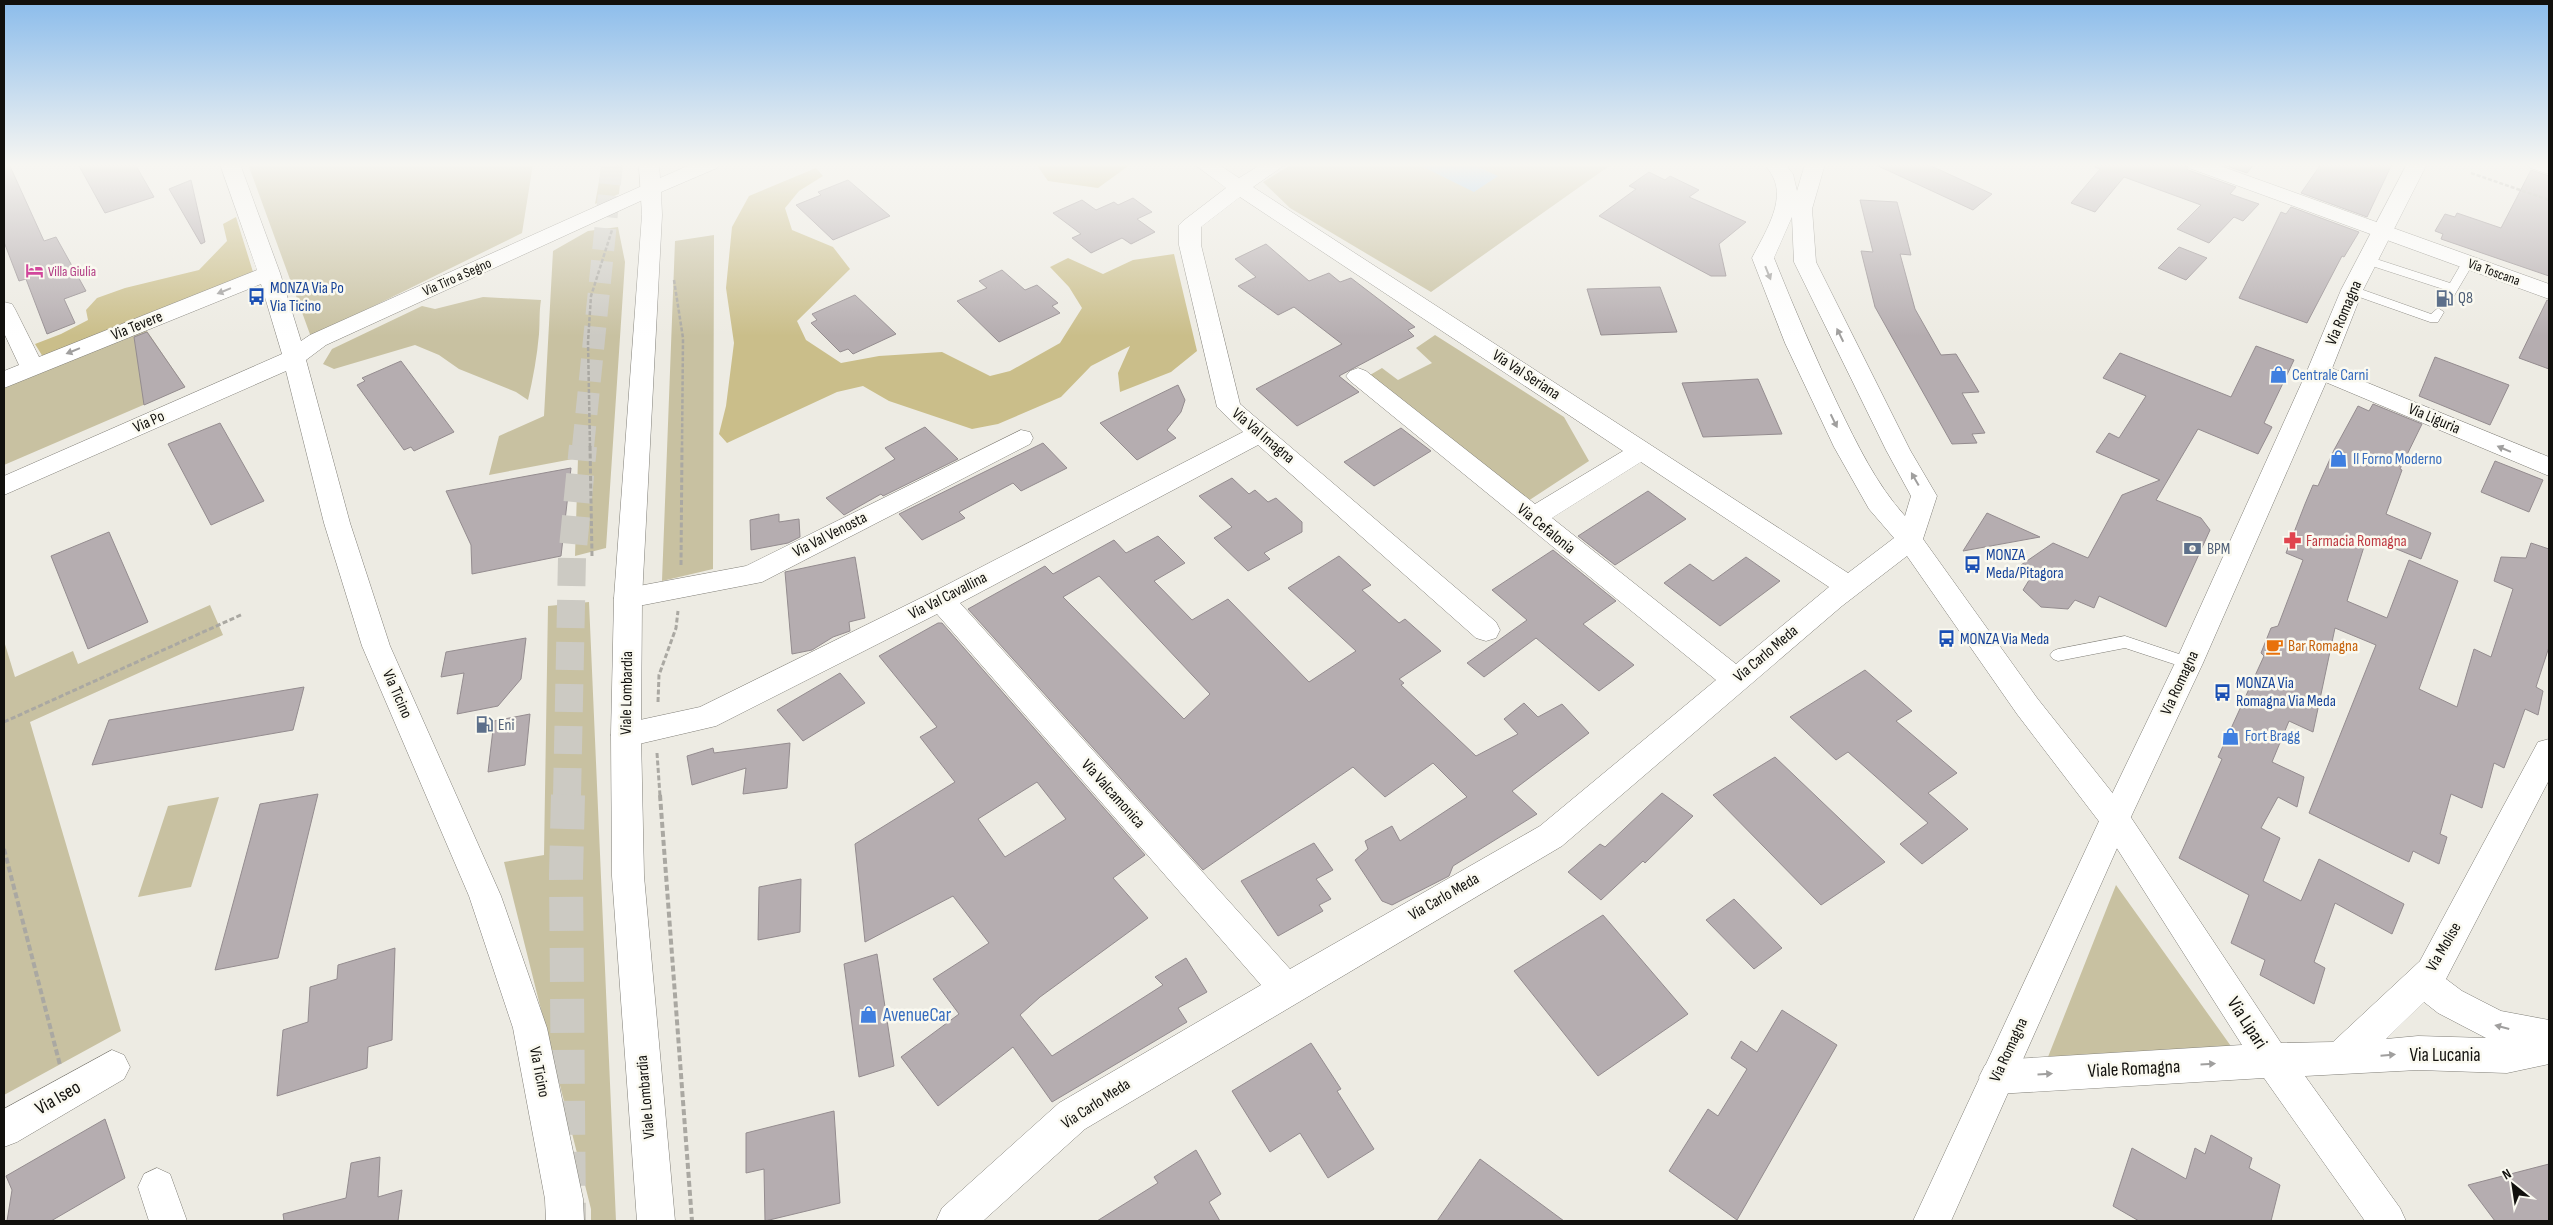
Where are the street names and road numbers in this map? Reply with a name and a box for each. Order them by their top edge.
street label: Via Tiro a Segno [420,254,494,300]
street label: Via Toscana [2466,255,2522,289]
street label: Via Romagna [2322,278,2366,348]
street label: Via Tevere [108,307,166,345]
street label: Via Val Seriana [1488,346,1564,404]
street label: Via Liguria [2405,400,2463,438]
street label: Via Val Imagna [1228,404,1298,468]
street label: Via Po [130,407,168,437]
street label: Via Cefalonia [1513,500,1579,558]
street label: Via Val Venosta [790,508,870,562]
street label: Via Val Cavallina [906,568,990,624]
street label: Via Carlo Meda [1730,622,1802,686]
street label: Via Romagna [2157,648,2203,718]
street label: Viale Lombardia [617,651,637,735]
street label: Via Ticino [378,667,416,721]
street label: Via Valcamonica [1077,756,1149,832]
street label: Via Carlo Meda [1405,869,1483,925]
street label: Via Molise [2422,919,2466,975]
street label: Via Lipari [2222,993,2272,1053]
street label: Via Romagna [1986,1015,2032,1085]
street label: Via Lucania [2409,1044,2481,1067]
street label: Via Ticino [525,1045,553,1099]
street label: Viale Lombardia [633,1054,659,1140]
street label: Viale Romagna [2087,1055,2181,1083]
street label: Via Carlo Meda [1058,1075,1134,1133]
street label: Via Iseo [31,1076,85,1120]

